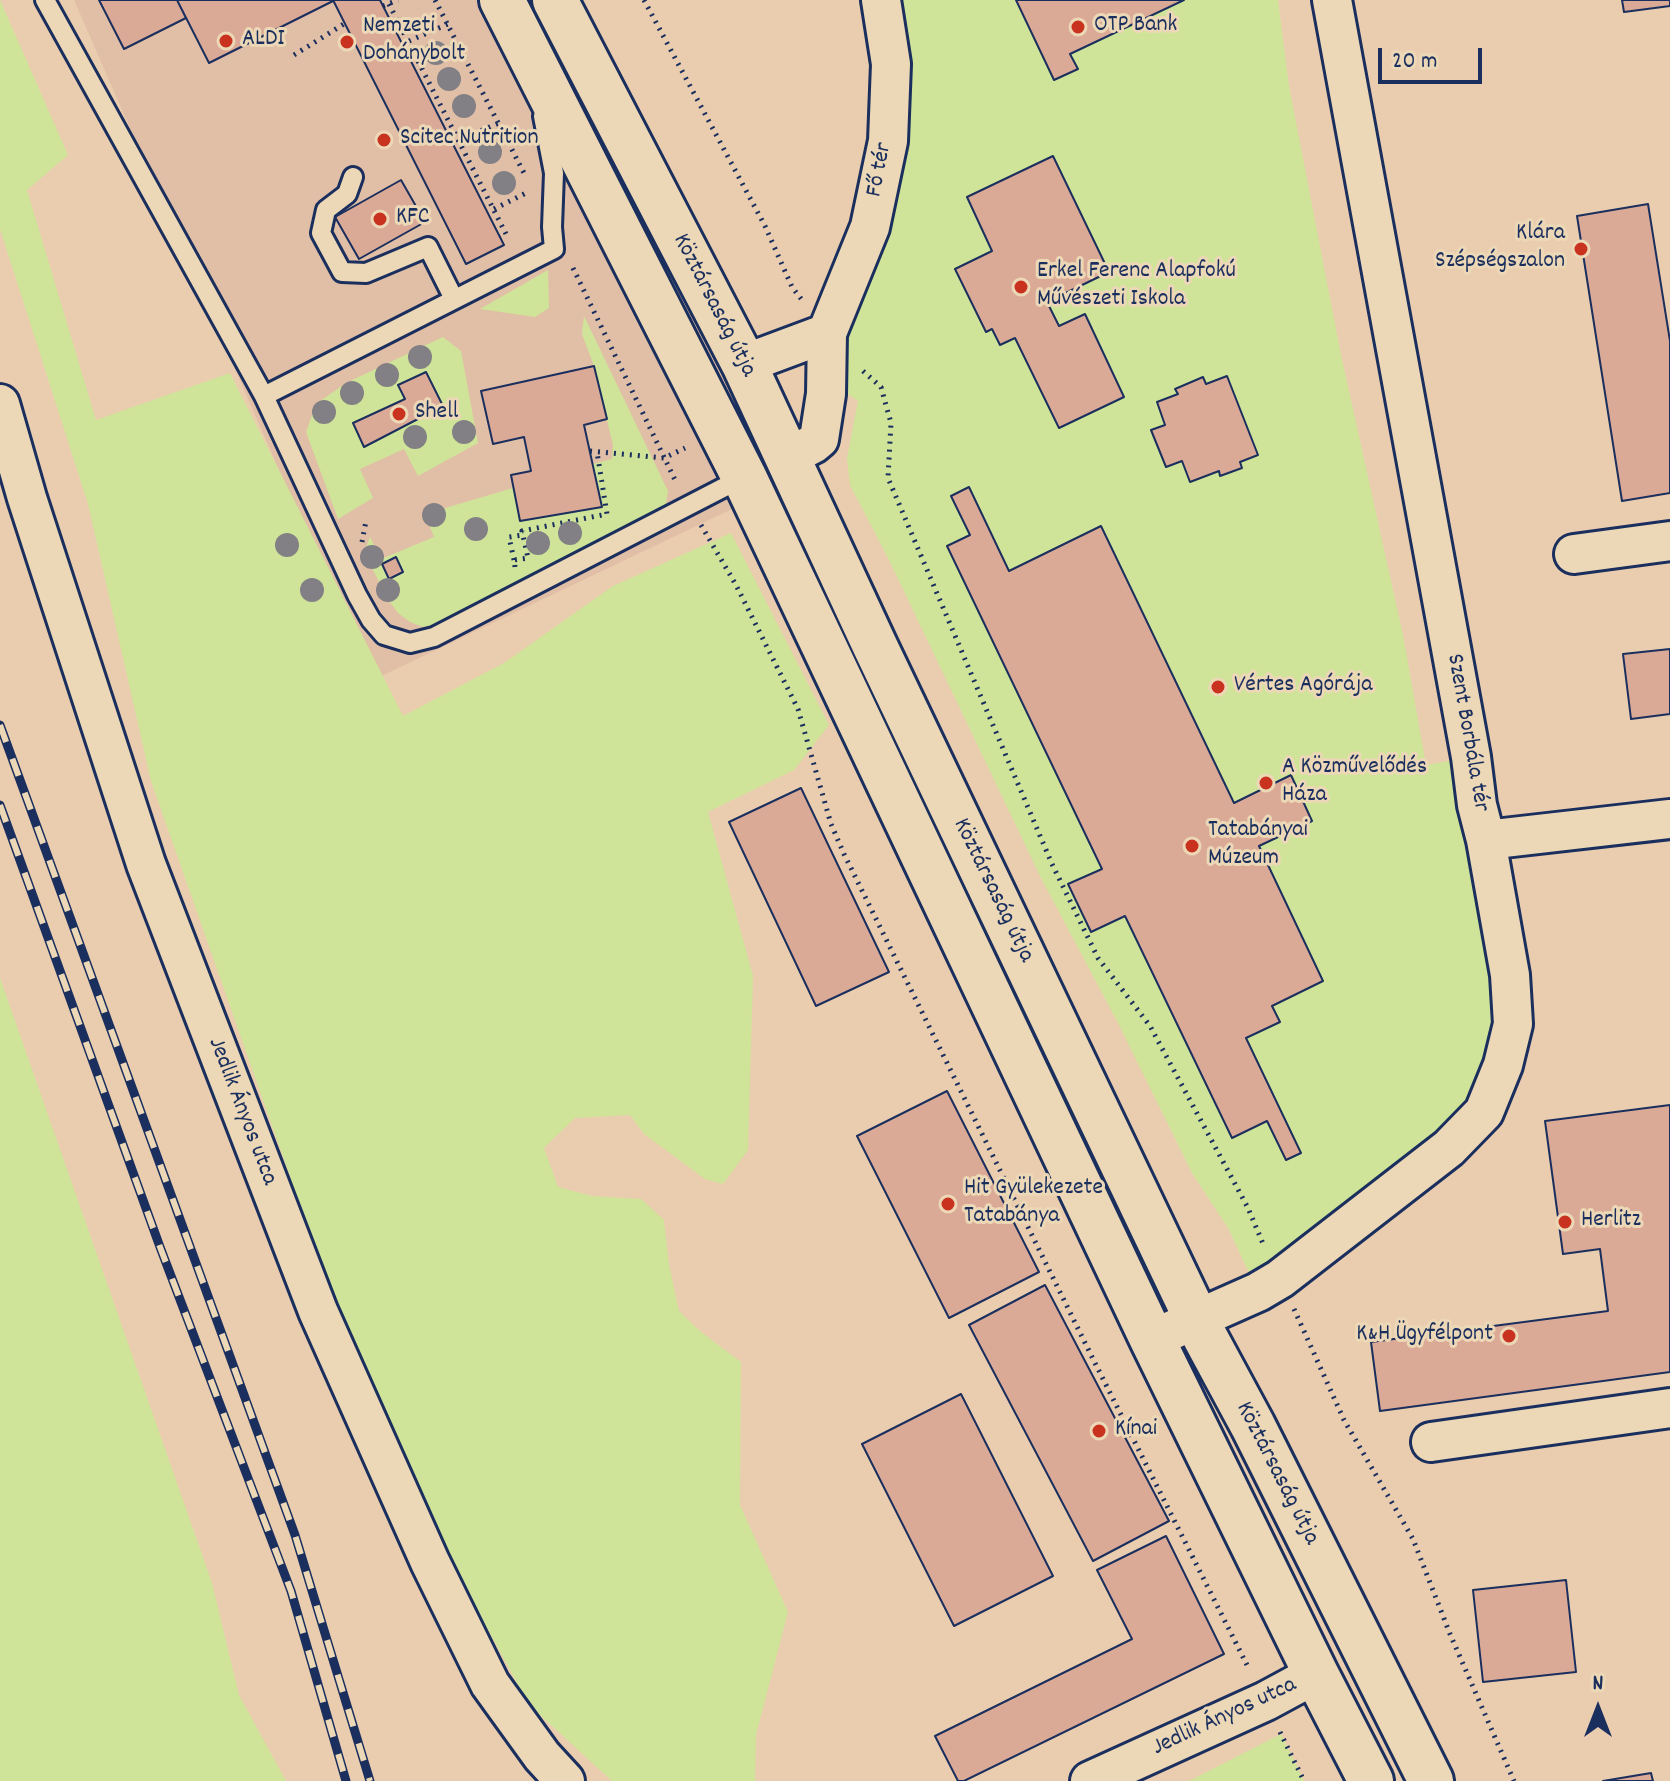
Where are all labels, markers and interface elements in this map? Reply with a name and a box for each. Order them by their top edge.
place label: OTP Bank [1094,13,1177,41]
place label: Nemzeti Dohánybolt [363,14,465,70]
marker: OTP Bank [1069,18,1087,36]
place label: ALDI [242,27,285,55]
marker: ALDI [217,32,235,50]
scale bar [1382,32,1486,82]
marker: Nemzeti Dohánybolt [338,33,356,51]
text: 20 m [1392,45,1438,79]
place label: Scitec Nutrition [400,126,539,154]
marker: Scitec Nutrition [375,131,393,149]
street label: Fő tér [862,140,900,200]
place label: KFC [396,205,430,233]
marker: KFC [371,210,389,228]
place label: Klára Szépségszalon [1435,221,1565,277]
street label: Köztársaság útja [665,230,761,382]
marker: Klára Szépségszalon [1572,240,1590,258]
place label: Erkel Ferenc Alapfokú Művészeti Iskola [1037,259,1236,315]
marker: Erkel Ferenc Alapfokú Művészeti Iskola [1012,278,1030,296]
place label: Shell [415,400,459,428]
marker: Shell [390,405,408,423]
street label: Szent Borbála tér [1438,652,1494,814]
place label: Vértes Agórája [1234,673,1373,701]
marker: Vértes Agórája [1209,678,1227,696]
place label: A Közművelődés Háza [1282,755,1427,811]
marker: A Közművelődés Háza [1257,774,1275,792]
street label: Köztársaság útja [945,814,1039,968]
place label: Tatabányai Múzeum [1208,818,1308,874]
marker: Tatabányai Múzeum [1183,837,1201,855]
street label: Jedlik Ányos utca [200,1034,282,1190]
place label: Hit Gyülekezete Tatabánya [964,1176,1103,1232]
marker: Hit Gyülekezete Tatabánya [939,1195,957,1213]
place label: Herlitz [1581,1208,1641,1236]
marker: Herlitz [1556,1213,1574,1231]
place label: K&H Ügyfélpont [1356,1322,1493,1350]
marker: K&H Ügyfélpont [1500,1327,1518,1345]
street label: Köztársaság útja [1228,1398,1324,1550]
place label: Kínai [1115,1417,1157,1445]
marker: Kínai [1090,1422,1108,1440]
north arrow [1558,1669,1638,1749]
text: N [1593,1669,1603,1700]
street label: Jedlik Ányos utca [1148,1672,1302,1764]

